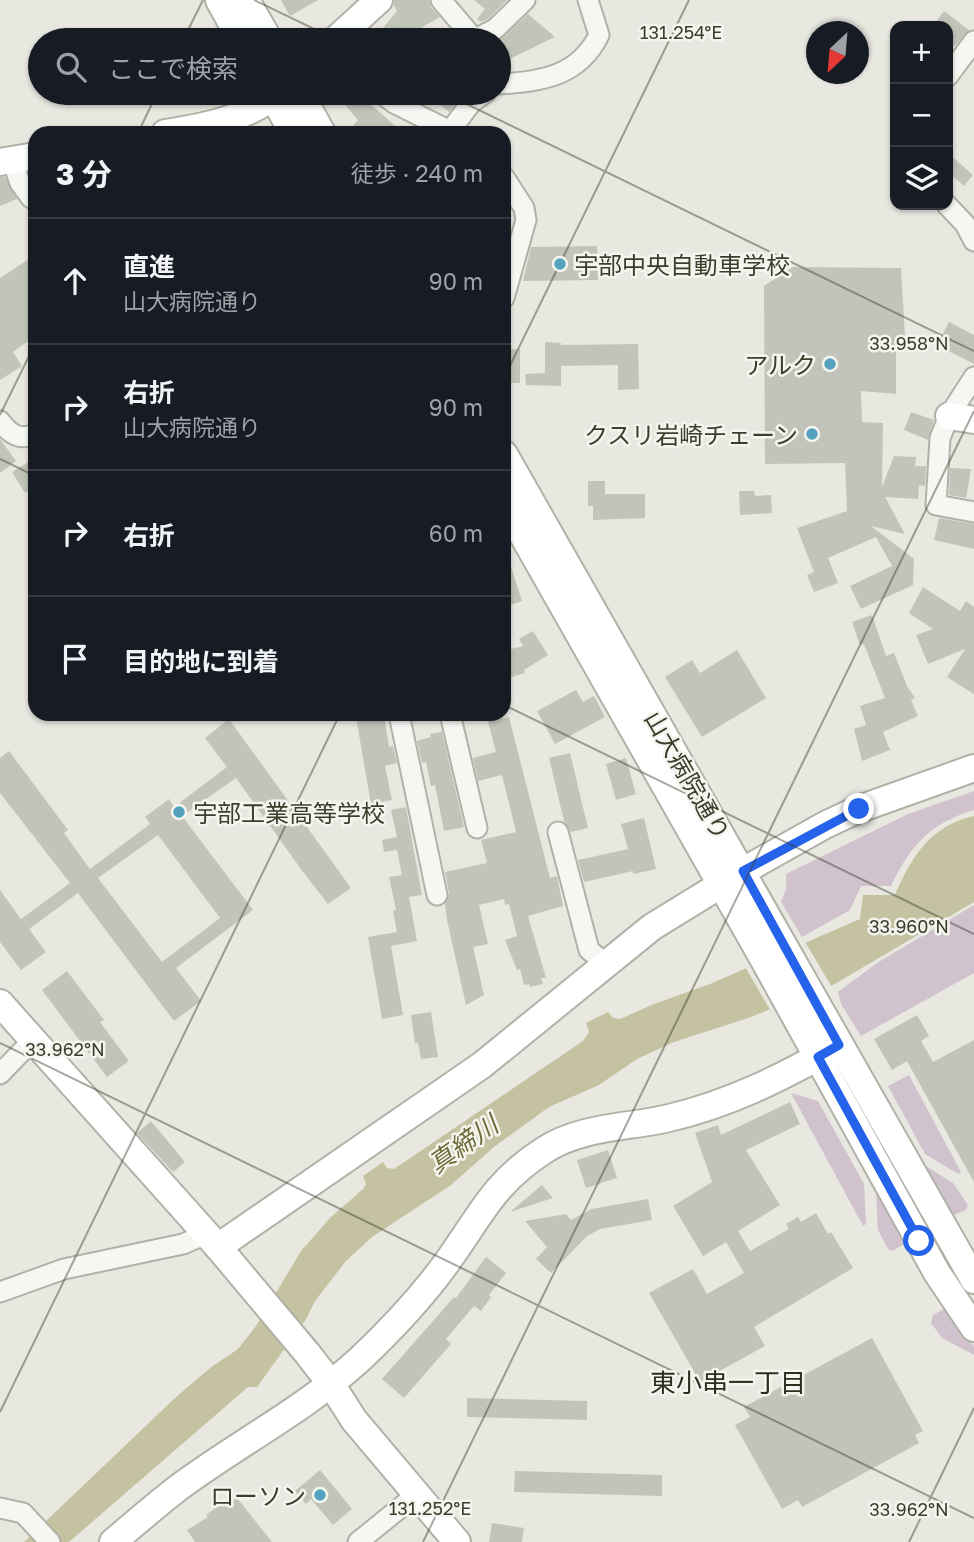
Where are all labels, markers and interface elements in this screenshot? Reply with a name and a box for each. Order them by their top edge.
text: 131.254°E [640,21,722,43]
north arrow [806,21,869,84]
map controls [890,21,953,210]
button: + [890,21,953,84]
search box [28,28,511,105]
icon: search [52,48,90,86]
text: ここで検索 [108,53,238,84]
button: − [890,84,953,147]
button: layers [890,147,953,210]
text: 3 分 [56,156,112,192]
text: 徒歩 · 240 m [351,159,483,187]
place label: 宇部中央自動車学校 [574,250,790,279]
text: 直進 [123,251,175,282]
marker: 宇部中央自動車学校 [552,256,568,272]
icon: ahead [56,262,94,300]
text: 90 m [429,267,483,295]
text: 山大病院通り [123,287,261,315]
text: 33.958°N [869,332,949,354]
place label: アルク [744,350,816,379]
marker: アルク [822,356,838,372]
text: 右折 [123,377,175,408]
icon: right [56,388,94,426]
text: 90 m [429,393,483,421]
text: 山大病院通り [123,413,261,441]
place label: クスリ岩崎チェーン [584,420,798,449]
marker: クスリ岩崎チェーン [804,426,820,442]
icon: right [56,514,94,552]
text: 60 m [429,519,483,547]
text: 右折 [123,520,175,551]
icon: arrive [56,640,94,678]
text: 目的地に到着 [123,646,279,677]
street label: 山大病院通り [639,705,737,845]
route end [843,793,874,824]
place label: 宇部工業高等学校 [193,798,385,827]
marker: 宇部工業高等学校 [171,804,187,820]
text: 33.960°N [869,915,949,937]
text: 33.962°N [25,1038,105,1060]
water label: 真締川 [422,1107,506,1179]
route start [903,1225,934,1256]
district label: 東小串一丁目 [650,1367,806,1398]
place label: ローソン [210,1481,306,1510]
marker: ローソン [312,1487,328,1503]
text: 131.252°E [389,1497,471,1519]
text: 33.962°N [869,1498,949,1520]

